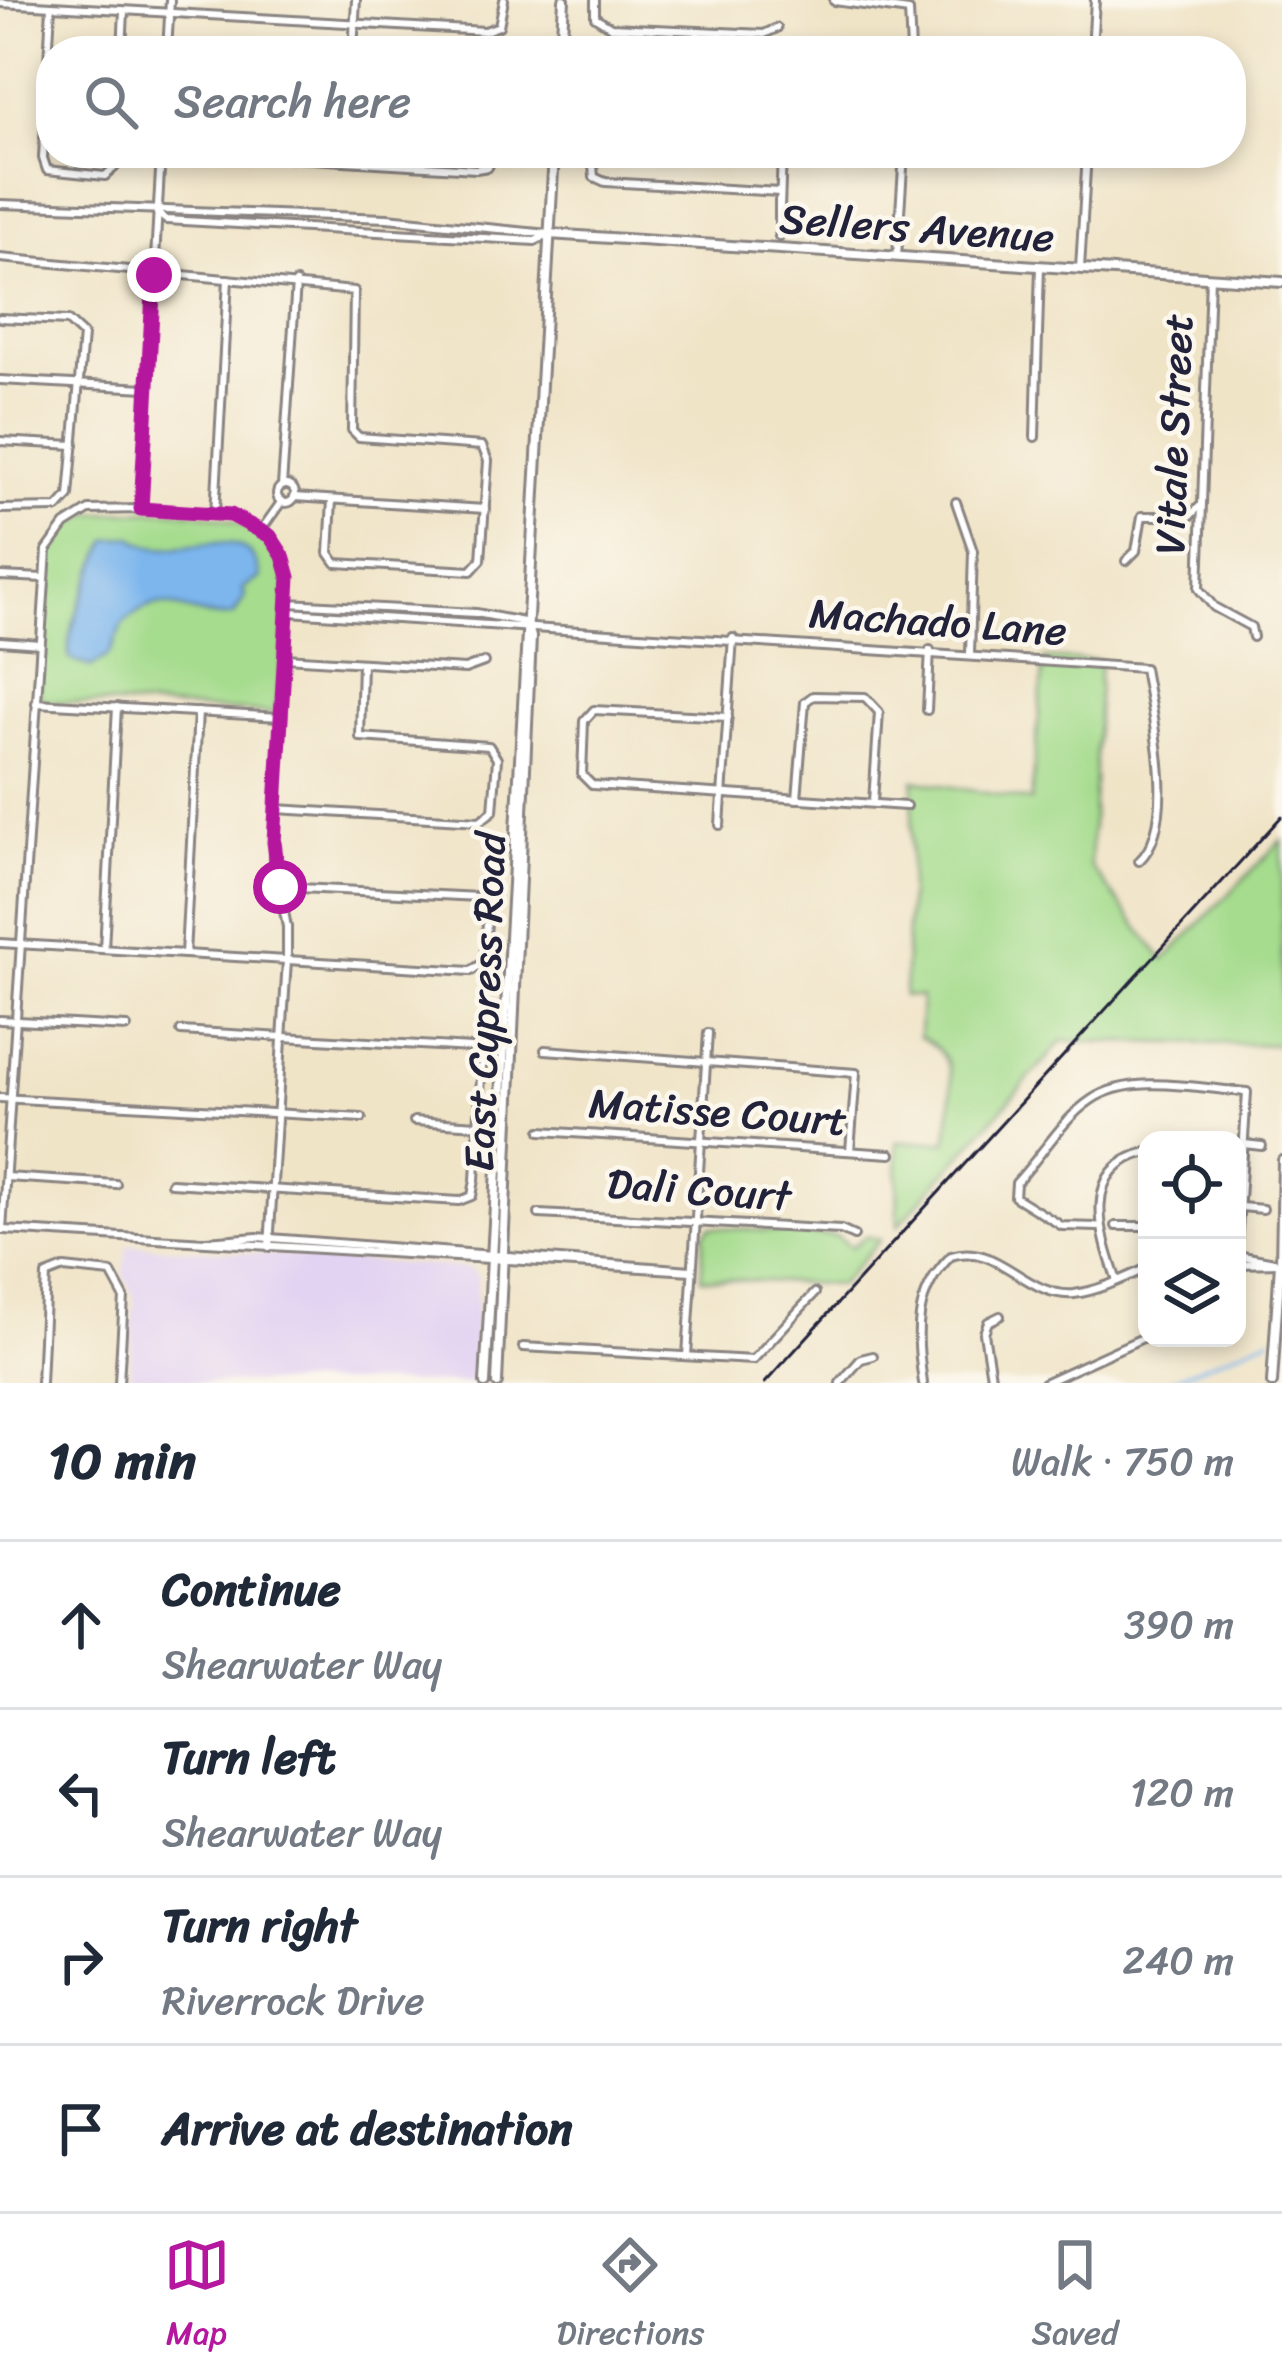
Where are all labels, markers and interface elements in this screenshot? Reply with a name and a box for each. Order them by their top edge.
search box [36,36,1246,168]
text: Search here [174,62,411,142]
icon: search [78,69,144,135]
street label: Sellers Avenue [777,181,1057,275]
route end [127,248,181,302]
street label: Vitale Street [1133,312,1215,556]
street label: Machado Lane [807,576,1069,668]
street label: East Cypress Road [442,828,528,1173]
route start [253,860,307,914]
street label: Matisse Court [586,1066,850,1158]
map controls [1138,1131,1246,1347]
button: locate [1138,1131,1246,1239]
street label: Dali Court [604,1147,796,1233]
button: layers [1138,1239,1246,1347]
text: 10 min [48,1416,196,1506]
text: Walk · 750 m [1011,1427,1234,1496]
text: Continue [162,1550,341,1630]
text: 390 m [1124,1590,1234,1659]
icon: ahead [48,1592,114,1658]
text: Shearwater Way [162,1630,442,1699]
text: Turn left [162,1718,335,1798]
text: 120 m [1130,1758,1234,1827]
icon: left [48,1760,114,1826]
text: Shearwater Way [162,1798,442,1867]
text: Turn right [162,1886,357,1966]
text: 240 m [1122,1926,1234,1995]
icon: right [48,1928,114,1994]
text: Riverrock Drive [162,1966,424,2035]
text: Arrive at destination [162,2089,572,2169]
icon: arrive [48,2096,114,2162]
tab: Map [164,2232,230,2362]
tab: Directions [557,2232,704,2362]
tab: Saved [1031,2232,1118,2362]

